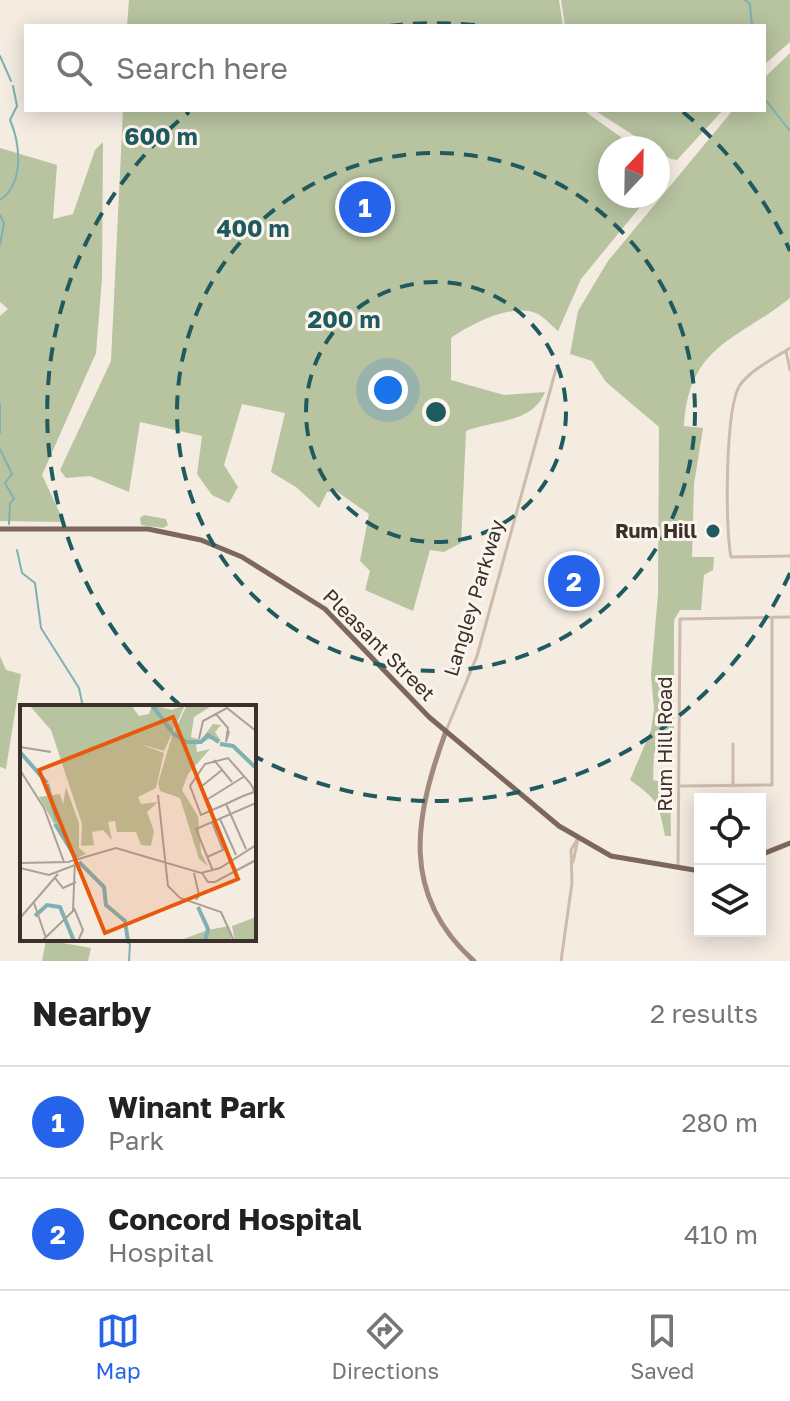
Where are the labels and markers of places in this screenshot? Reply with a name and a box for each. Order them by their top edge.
pin: 1 [339,177,391,237]
centre of rings [422,398,450,426]
place label: Rum Hill [615,518,697,542]
marker: Rum Hill [704,522,722,540]
pin: 2 [548,551,600,611]

